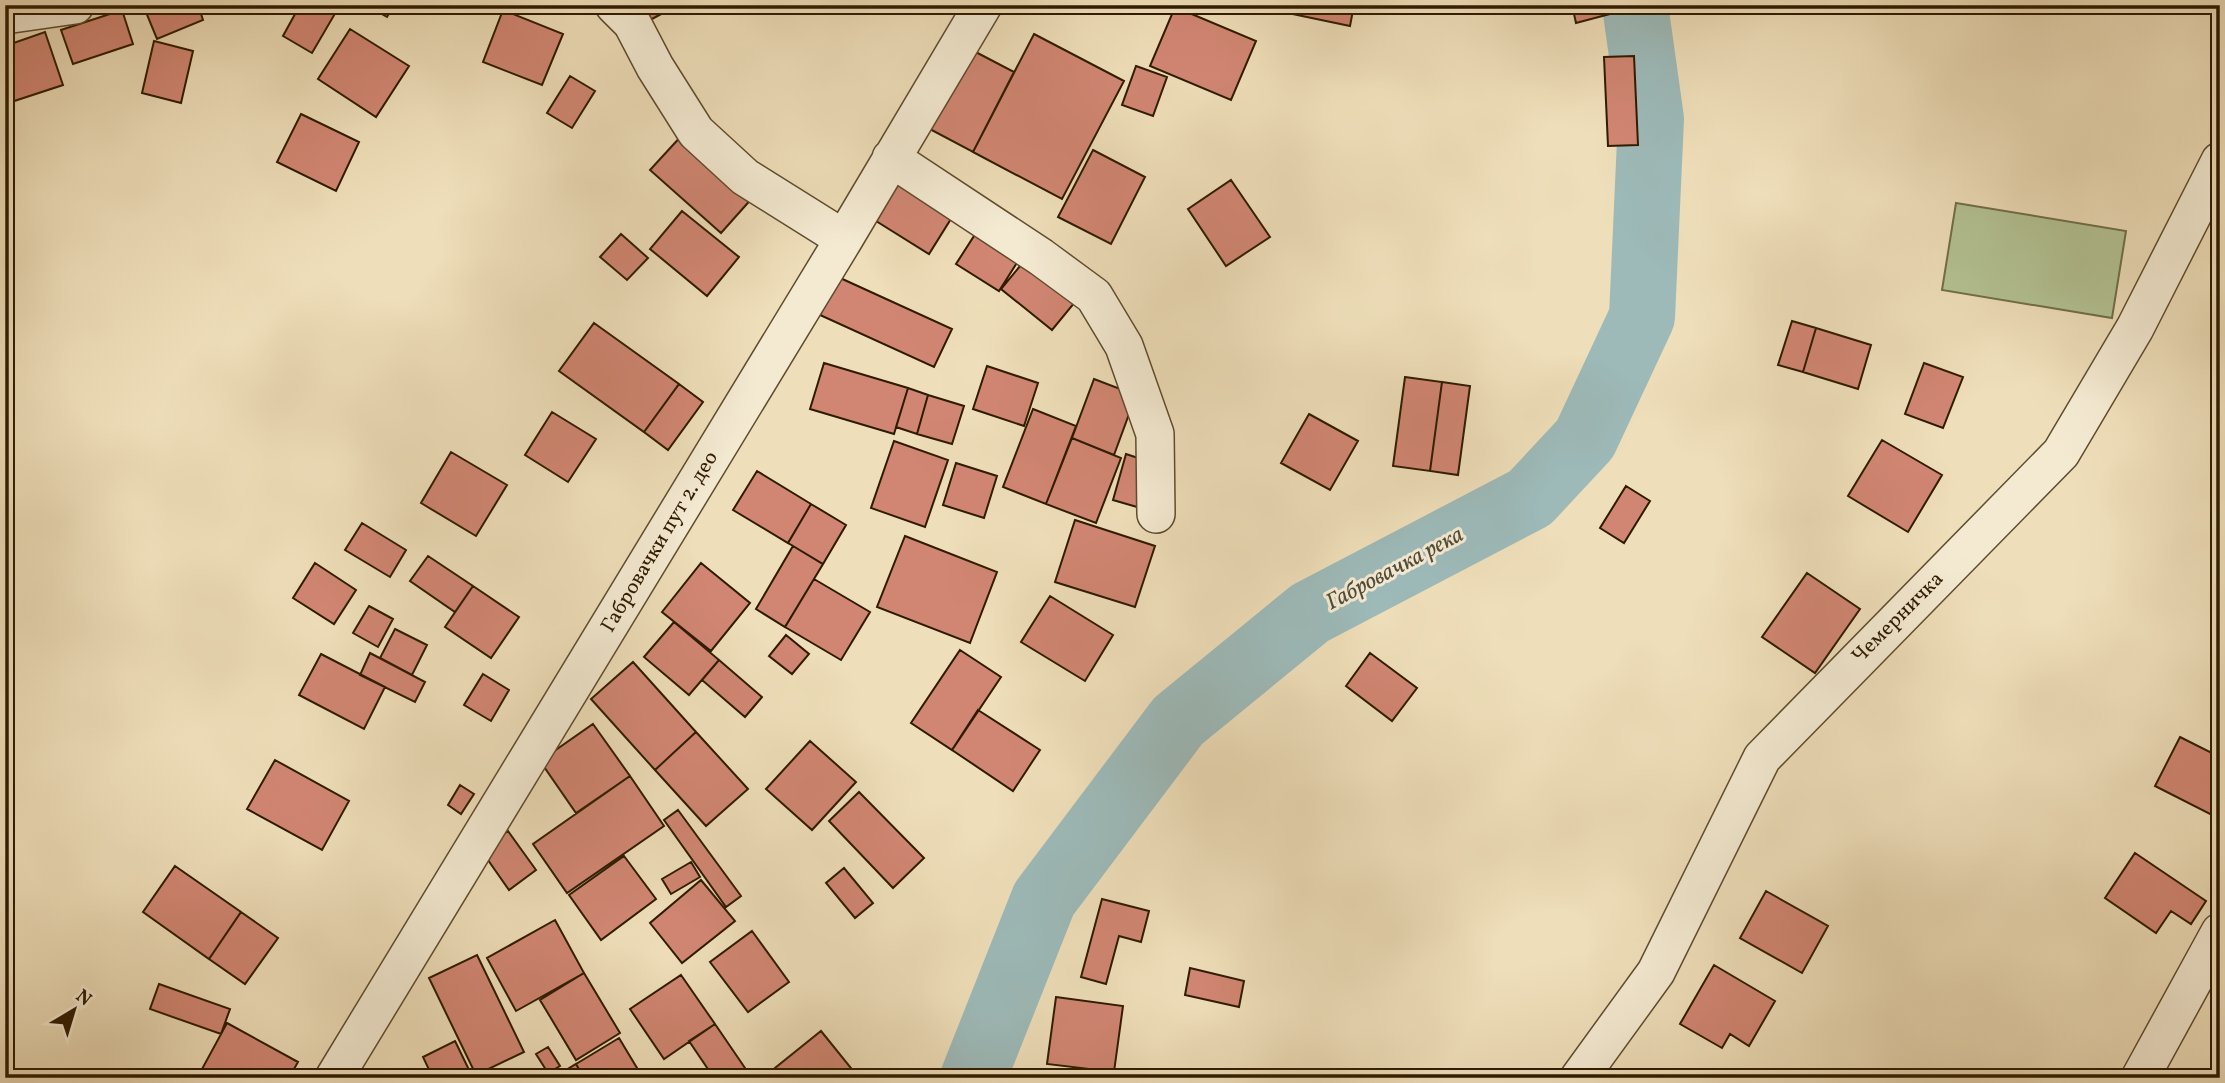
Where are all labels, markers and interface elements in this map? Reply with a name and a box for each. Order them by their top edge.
street label: Габровачки пут 2. део [594,446,726,638]
water label: Габровачка река [1320,519,1470,619]
street label: Чемерничка [1845,565,1951,671]
north arrow [38,974,108,1044]
text: N [70,984,97,1013]

